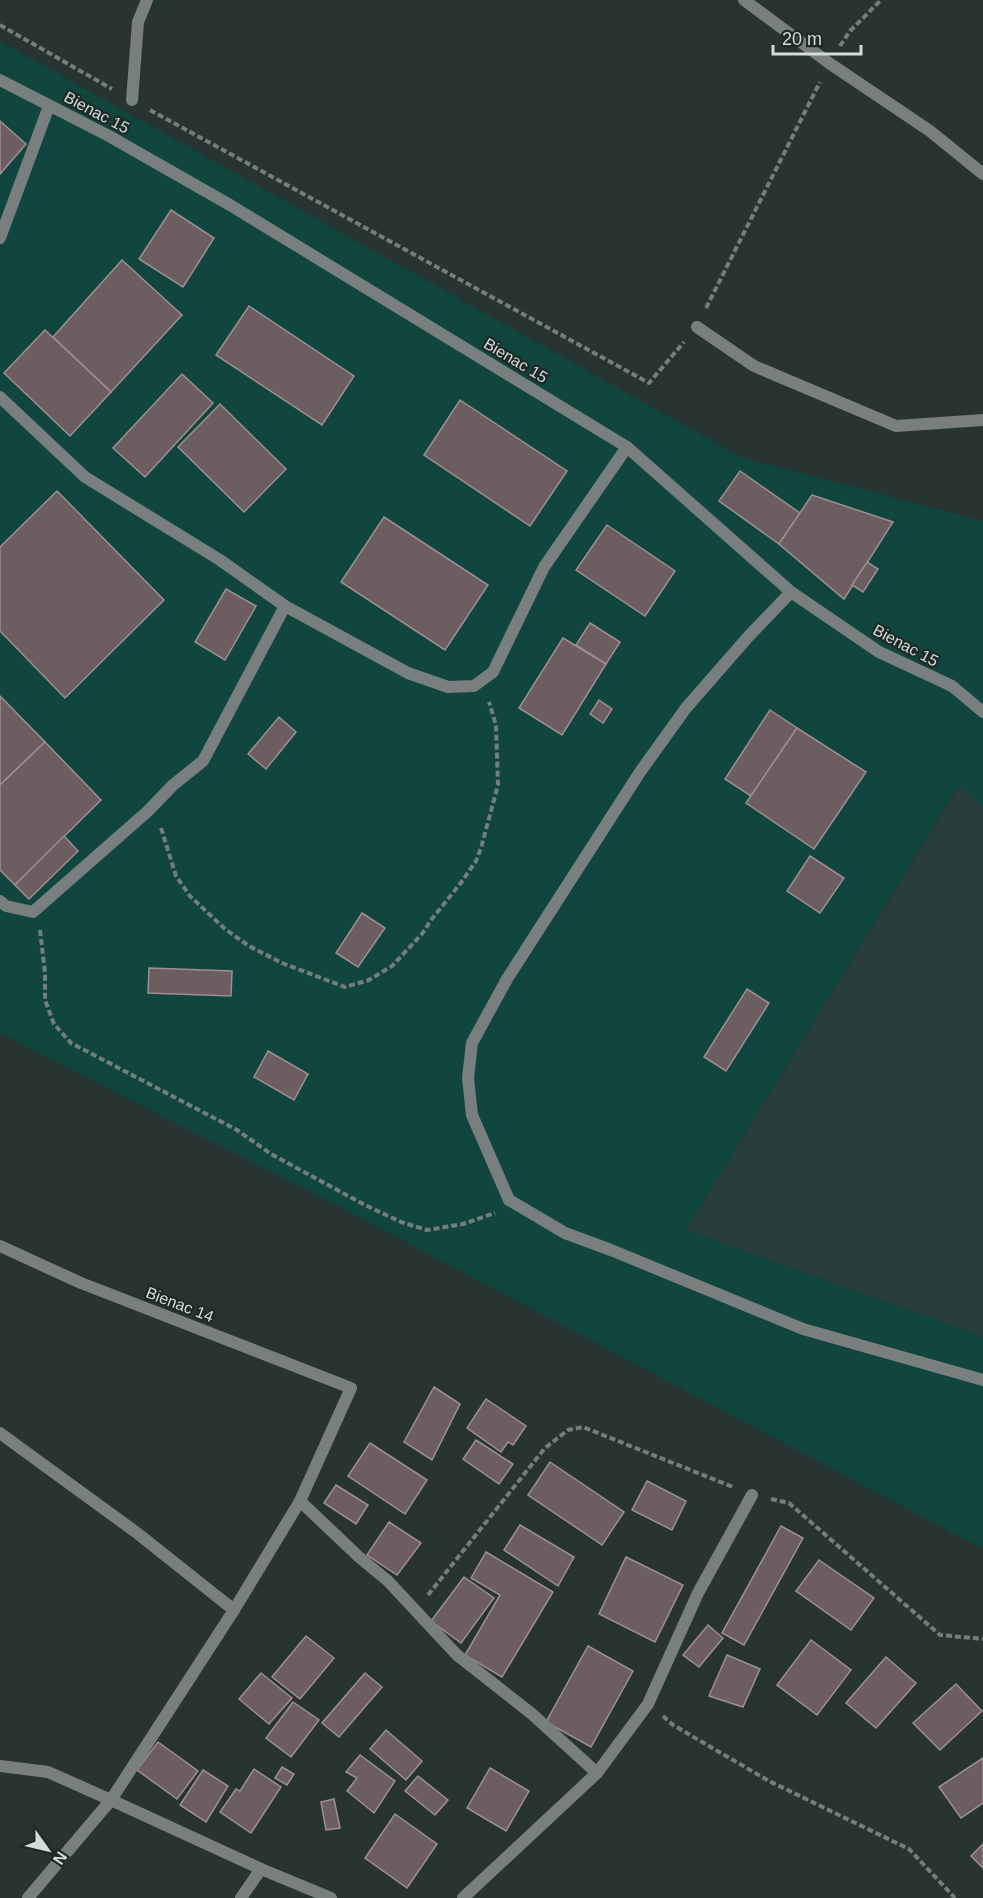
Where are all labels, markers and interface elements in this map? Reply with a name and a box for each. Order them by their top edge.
scale bar [773,18,862,56]
text: 20 m [782,29,822,49]
street label: Bienac 15 [61,88,132,137]
street label: Bienac 15 [481,335,551,386]
street label: Bienac 15 [870,621,941,670]
street label: Bienac 14 [144,1284,216,1325]
north arrow [18,1820,78,1880]
text: N [50,1849,70,1868]

